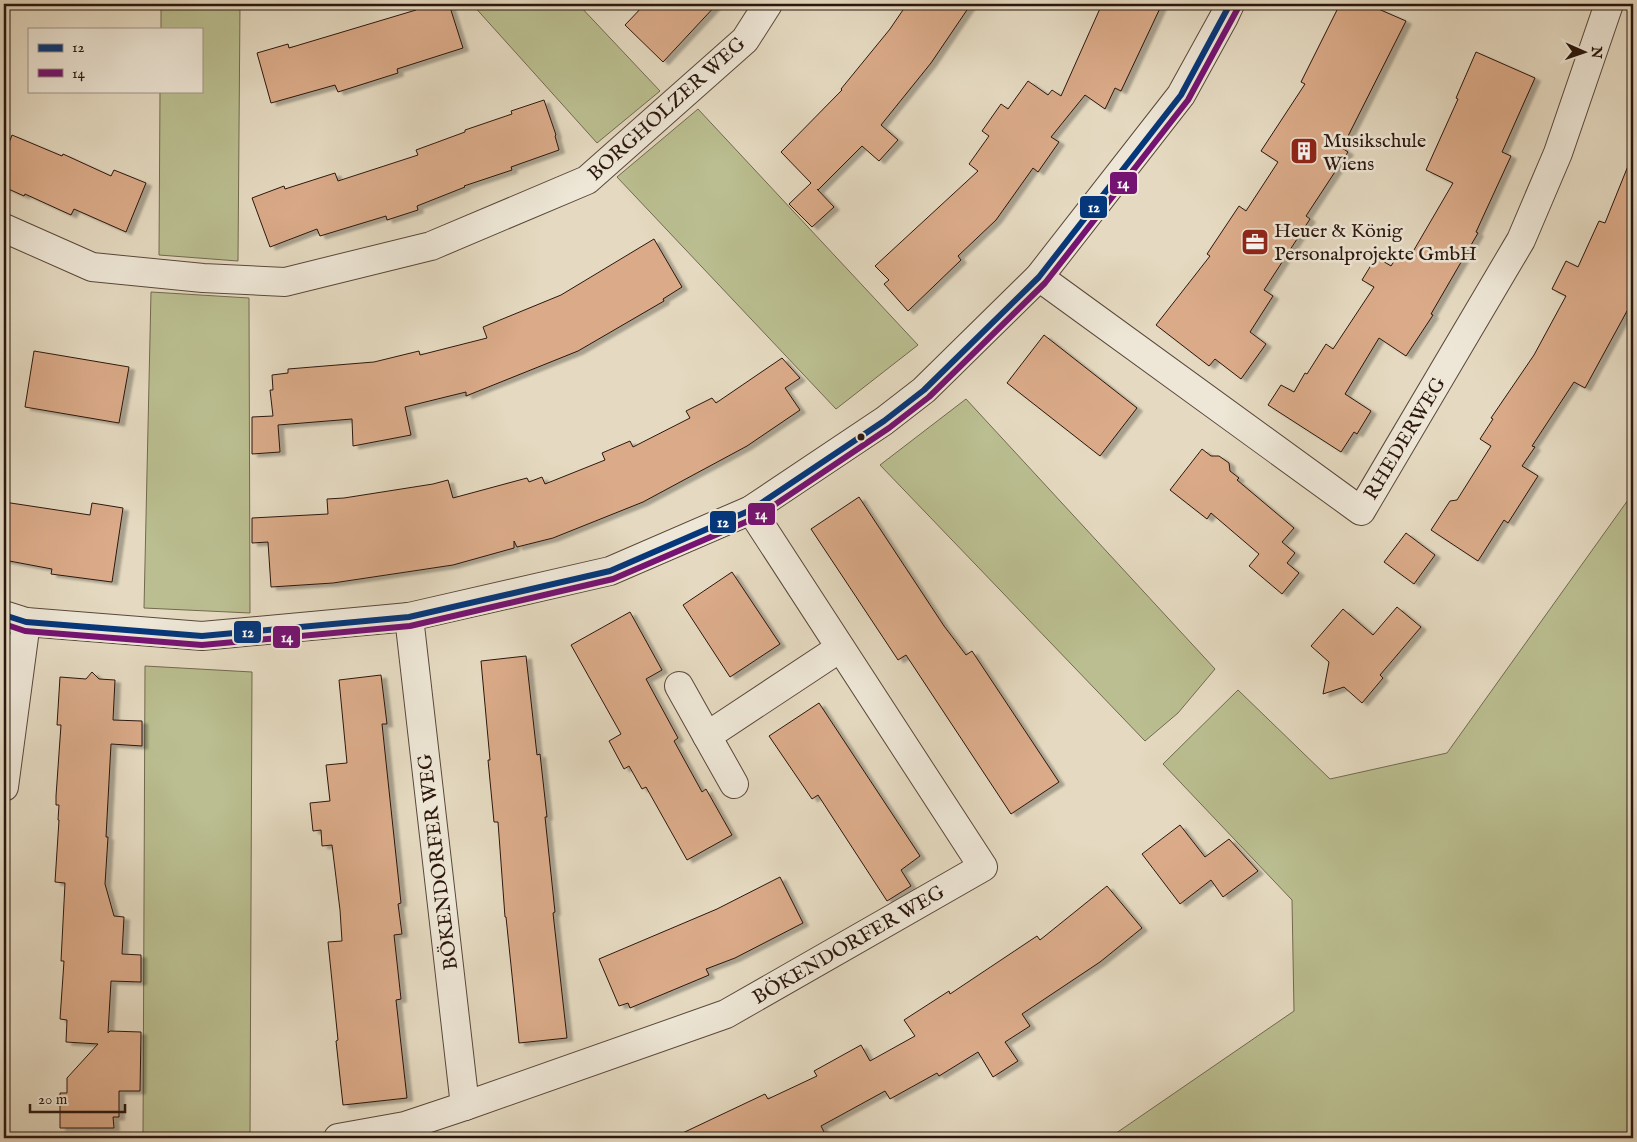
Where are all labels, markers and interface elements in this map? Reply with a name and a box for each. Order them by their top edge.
legend [28,28,202,92]
north arrow [1560,28,1610,78]
street label: BORGHOLZER WEG [583,32,751,187]
text: 12 [72,38,85,57]
text: N [1587,45,1605,59]
text: 14 [72,64,86,83]
place label: Musikschule Wiens [1323,129,1426,177]
building icon: Musikschule Wiens [1289,136,1319,166]
line badge: 14 [1109,171,1138,195]
text: 14 [1117,175,1130,193]
line badge: 12 [1079,195,1108,219]
text: 12 [1088,199,1100,217]
place label: Heuer & König Personalprojekte GmbH [1274,219,1477,267]
office icon: Heuer & König Personalprojekte GmbH [1240,227,1270,257]
street label: RHEDERWEG [1359,373,1452,505]
unlabelled marker [856,432,866,442]
line badge: 14 [747,502,776,526]
text: 14 [755,506,768,524]
line badge: 12 [709,510,737,534]
text: 12 [717,514,729,532]
line badge: 12 [233,620,262,644]
text: 12 [242,624,254,642]
line badge: 14 [272,625,301,649]
text: 14 [281,629,294,647]
street label: BÖKENDORFER WEG [413,752,464,971]
street label: BÖKENDORFER WEG [748,880,949,1011]
scale bar [30,1082,125,1114]
text: 20 m [38,1090,68,1109]

